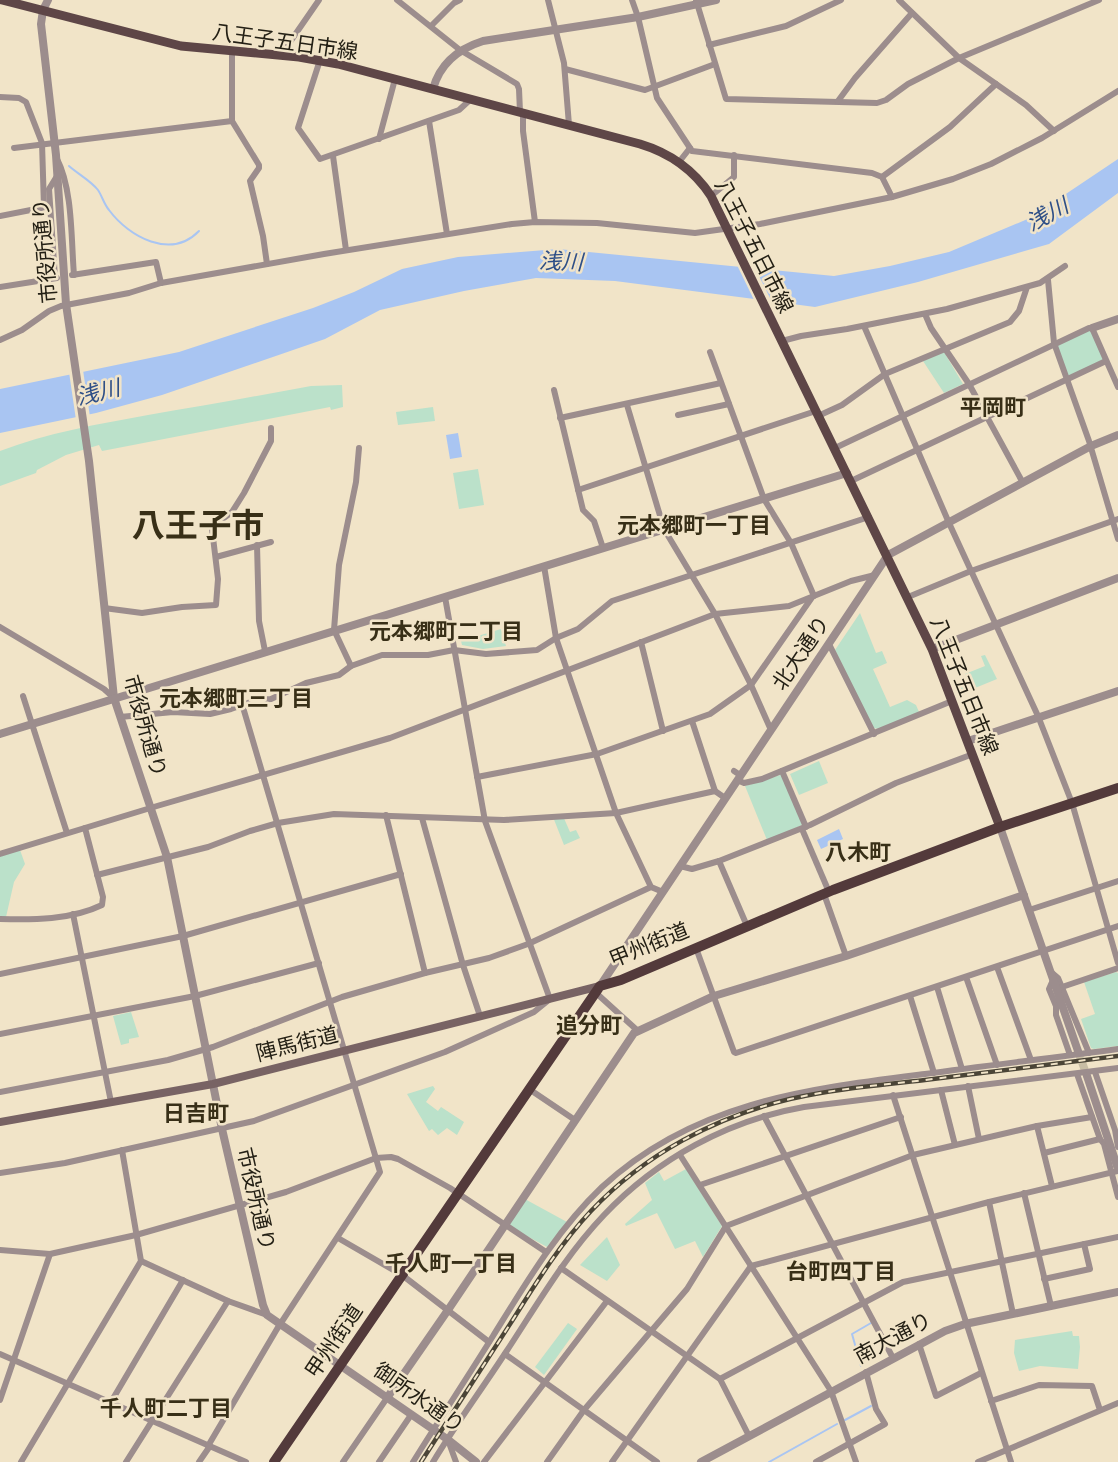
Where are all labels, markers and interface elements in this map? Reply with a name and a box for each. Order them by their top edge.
street label: 八王子五日市線 [211,18,360,63]
street label: 八王子五日市線 [711,174,800,316]
water label: 浅川 [1021,190,1074,236]
street label: 市役所通り [26,198,61,305]
water label: 浅川 [539,246,585,275]
water label: 浅川 [73,373,124,410]
district label: 平岡町 [960,393,1026,420]
district label: 八王子市 [132,503,264,544]
district label: 元本郷町一丁目 [617,511,771,538]
street label: 北大通り [766,610,834,694]
street label: 八王子五日市線 [926,613,1005,758]
district label: 元本郷町二丁目 [369,617,523,644]
street label: 市役所通り [120,672,173,779]
district label: 元本郷町三丁目 [159,684,313,711]
district label: 八木町 [825,838,891,865]
street label: 甲州街道 [605,916,692,971]
district label: 追分町 [556,1011,622,1038]
street label: 陣馬街道 [253,1020,340,1065]
district label: 日吉町 [163,1099,229,1126]
street label: 市役所通り [233,1145,281,1253]
district label: 千人町一丁目 [385,1249,517,1276]
district label: 台町四丁目 [786,1257,896,1284]
street label: 甲州街道 [299,1298,367,1382]
street label: 南大通り [849,1306,935,1367]
street label: 御所水通り [370,1356,470,1437]
district label: 千人町二丁目 [100,1394,232,1421]

